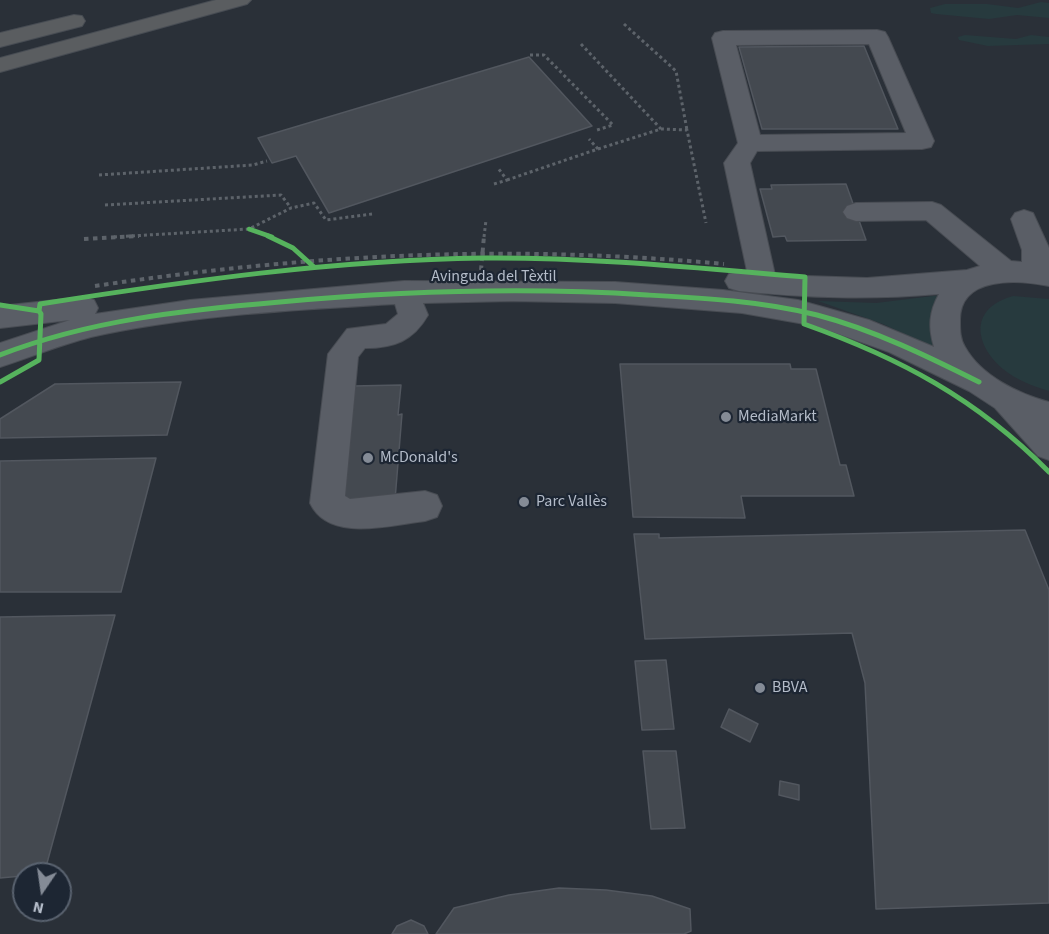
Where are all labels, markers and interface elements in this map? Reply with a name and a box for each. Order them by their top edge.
street label: Avinguda del Tèxtil [431,267,557,287]
place label: MediaMarkt [738,407,817,427]
marker: MediaMarkt [719,410,733,424]
place label: McDonald's [380,448,458,468]
marker: McDonald's [361,451,375,465]
place label: Parc Vallès [536,492,607,512]
marker: Parc Vallès [517,495,531,509]
place label: BBVA [772,678,807,698]
marker: BBVA [753,681,767,695]
north arrow [12,862,72,922]
text: N [31,896,46,920]

